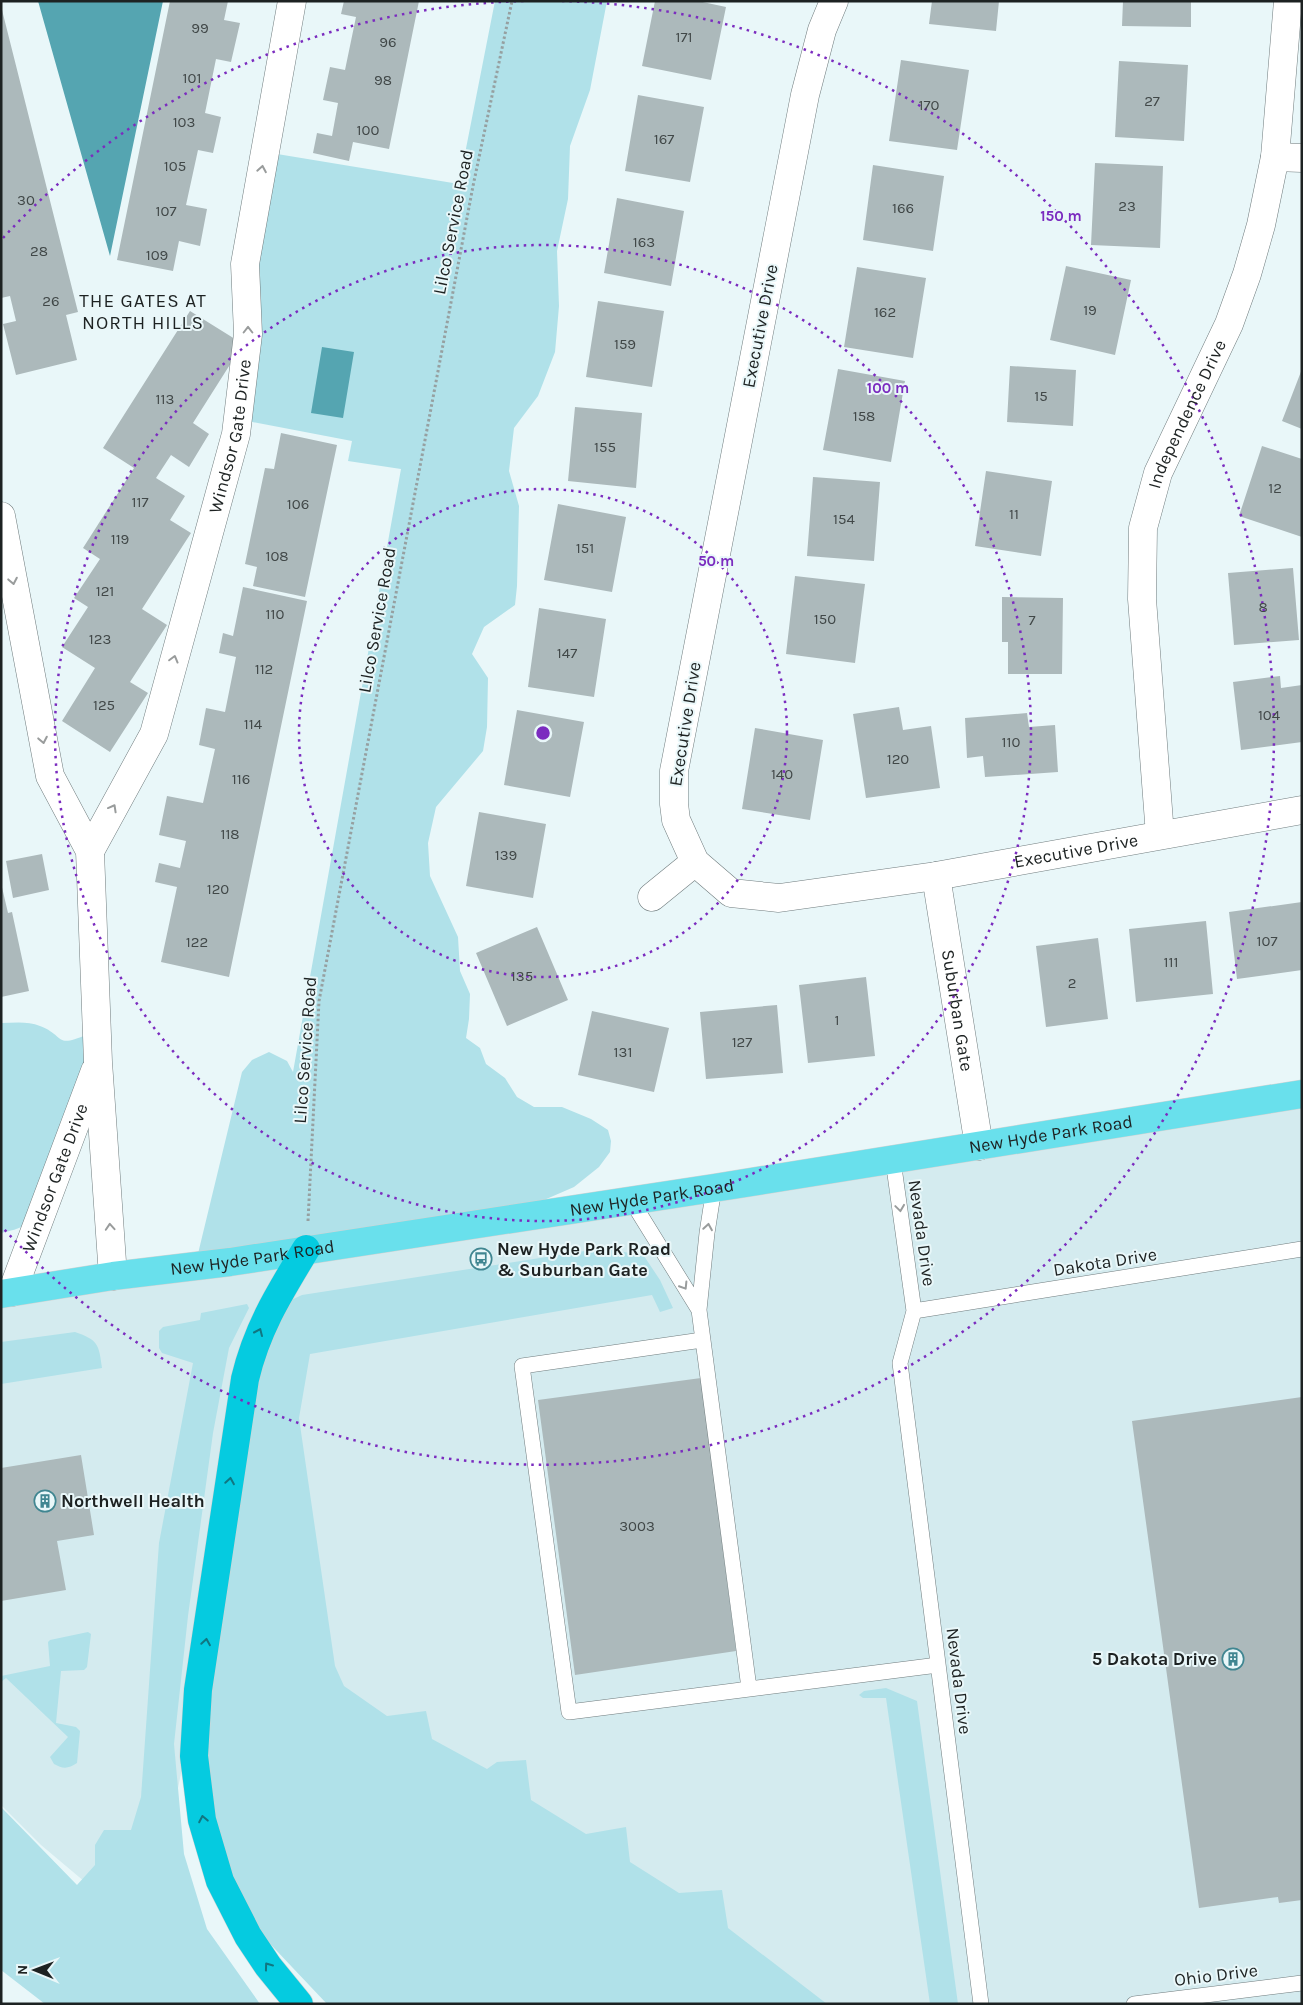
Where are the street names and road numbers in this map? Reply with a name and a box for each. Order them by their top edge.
street label: Lilco Service Road [428,147,478,297]
street label: Executive Drive [737,262,783,390]
street label: Independence Drive [1143,336,1231,491]
street label: Windsor Gate Drive [204,358,256,516]
street label: Lilco Service Road [353,545,401,695]
street label: Executive Drive [664,660,706,788]
street label: Executive Drive [1012,829,1140,873]
street label: Suburban Gate [937,948,978,1073]
street label: Lilco Service Road [289,976,321,1124]
street label: Windsor Gate Drive [17,1100,93,1255]
street label: New Hyde Park Road [967,1110,1134,1158]
street label: New Hyde Park Road [568,1174,736,1221]
street label: Nevada Drive [904,1178,940,1288]
street label: New Hyde Park Road [169,1235,336,1280]
street label: Dakota Drive [1052,1243,1158,1281]
street label: Nevada Drive [942,1626,976,1736]
street label: Ohio Drive [1173,1959,1259,1991]

